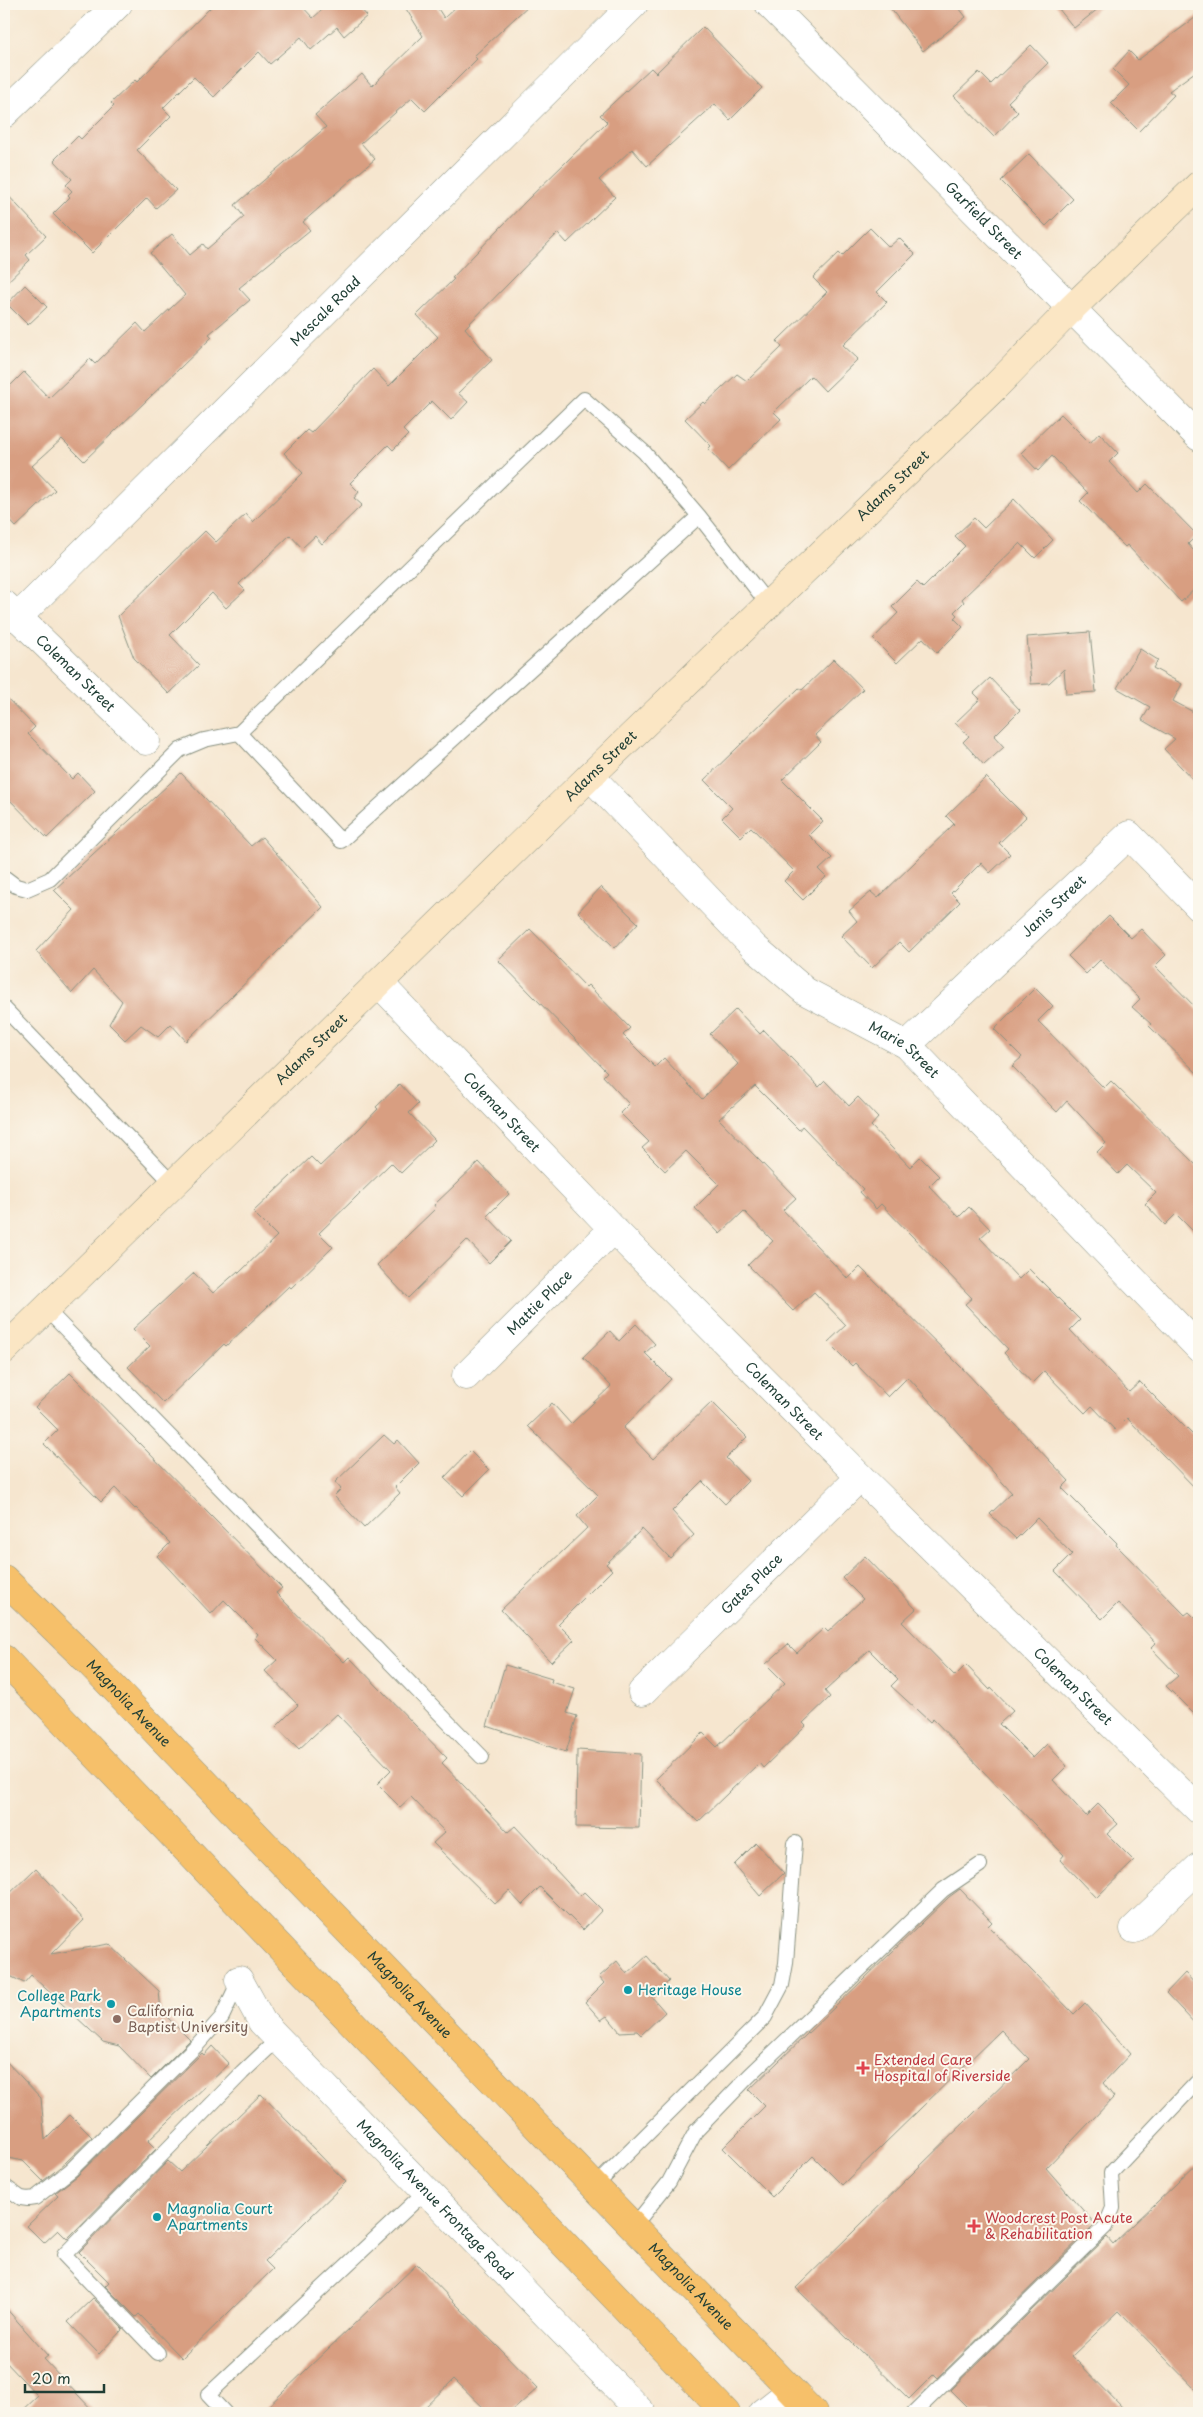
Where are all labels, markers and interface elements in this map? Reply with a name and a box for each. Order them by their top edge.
street label: Garfield Street [941,176,1028,264]
street label: Mescale Road [285,271,365,351]
street label: Adams Street [851,445,934,525]
street label: Coleman Street [31,629,120,716]
street label: Adams Street [559,725,642,806]
street label: Janis Street [1016,870,1091,942]
street label: Adams Street [270,1008,352,1089]
street label: Marie Street [865,1016,945,1083]
street label: Coleman Street [459,1067,545,1156]
street label: Mattie Place [502,1265,577,1340]
street label: Coleman Street [740,1356,828,1445]
street label: Gates Place [716,1548,787,1619]
street label: Coleman Street [1029,1642,1118,1730]
street label: Magnolia Avenue [82,1654,176,1752]
street label: Magnolia Avenue [363,1946,458,2043]
place label: Heritage House [638,1979,742,2000]
marker: Heritage House [622,1984,634,1996]
place label: College Park Apartments [17,1985,101,2022]
marker: College Park Apartments [105,1998,117,2010]
place label: California Baptist University [127,2000,248,2037]
marker: California Baptist University [111,2013,123,2025]
place label: Extended Care Hospital of Riverside [874,2049,1011,2086]
marker: Extended Care Hospital of Riverside [856,2061,870,2075]
street label: Magnolia Avenue Frontage Road [352,2114,518,2285]
place label: Magnolia Court Apartments [167,2198,273,2235]
place label: Woodcrest Post Acute & Rehabilitation [985,2207,1133,2244]
marker: Magnolia Court Apartments [151,2211,163,2223]
marker: Woodcrest Post Acute & Rehabilitation [967,2219,981,2233]
street label: Magnolia Avenue [644,2238,739,2335]
scale bar [25,2362,104,2394]
text: 20 m [32,2366,71,2389]

